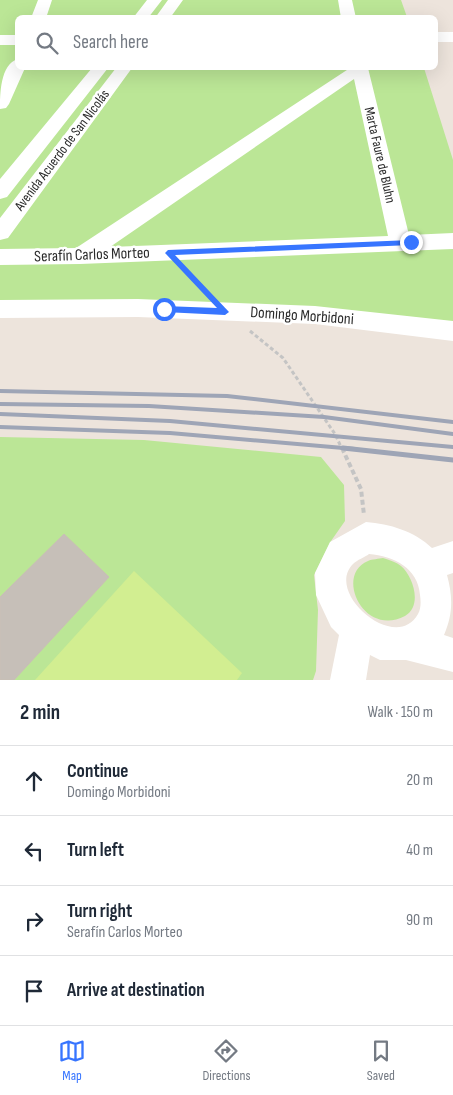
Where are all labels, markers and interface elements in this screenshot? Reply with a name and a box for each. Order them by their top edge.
search box [15,15,438,70]
icon: search [33,29,61,57]
text: Search here [73,31,149,54]
street label: Avenida Acuerdo de San Nicolás [10,86,113,215]
street label: Marta Faure de Bluhn [361,105,399,205]
route end [400,231,423,254]
street label: Serafín Carlos Morteo [34,243,150,267]
route start [153,298,176,321]
street label: Domingo Morbidoni [250,303,354,329]
text: 2 min [20,700,60,725]
text: Walk · 150 m [368,703,433,722]
text: Continue [67,760,128,783]
icon: ahead [20,767,48,795]
text: 20 m [406,771,433,790]
text: Domingo Morbidoni [67,783,171,802]
icon: left [20,837,48,865]
text: Turn left [67,839,124,862]
text: 40 m [406,841,433,860]
text: Turn right [67,900,132,923]
icon: right [20,907,48,935]
text: 90 m [406,911,433,930]
text: Serafín Carlos Morteo [67,923,183,942]
icon: arrive [20,977,48,1005]
text: Arrive at destination [67,979,205,1002]
tab: Map [58,1037,86,1084]
tab: Directions [202,1037,251,1084]
tab: Saved [367,1037,395,1084]

